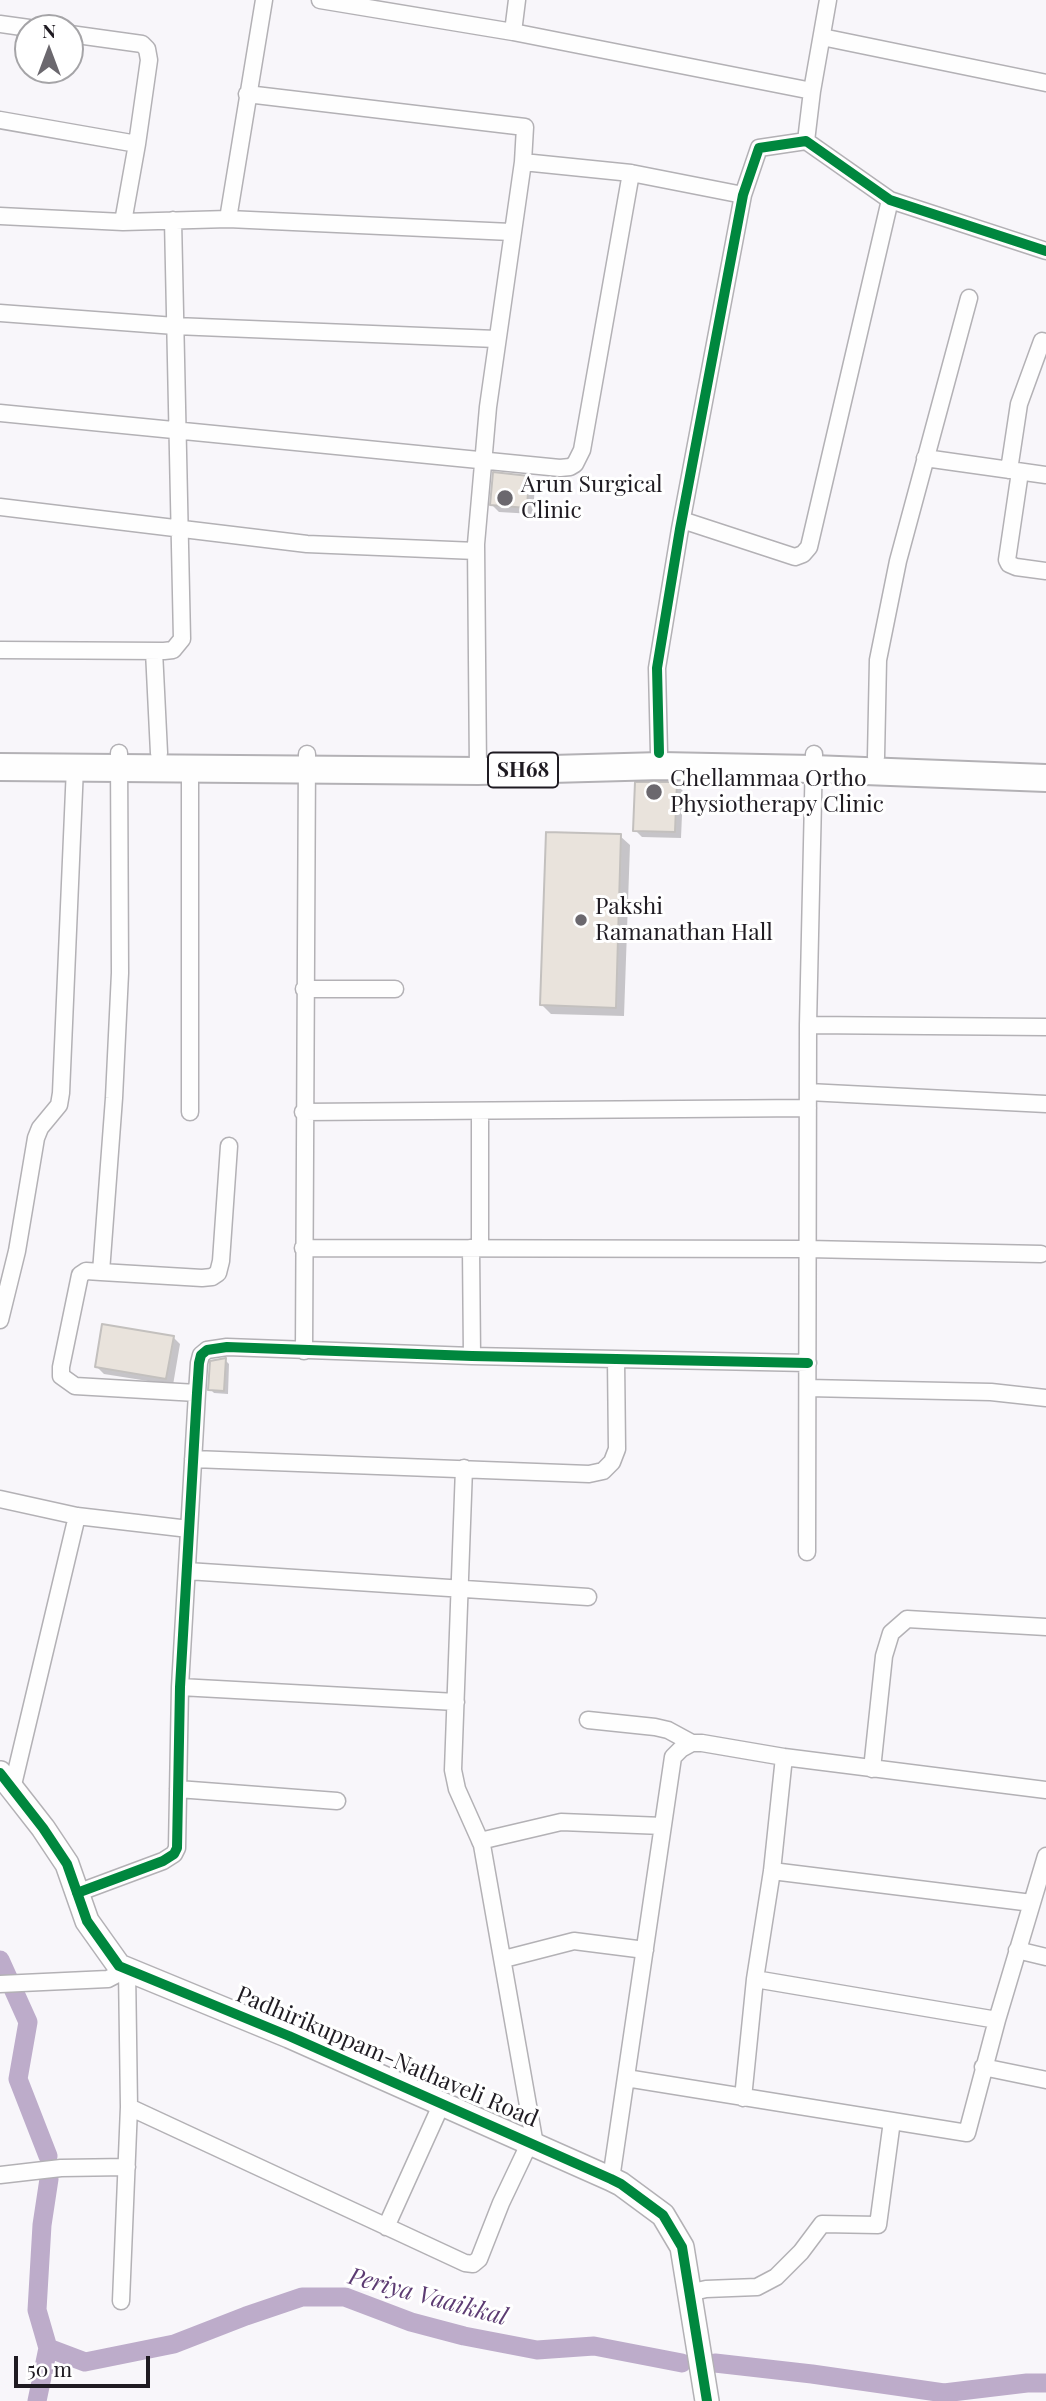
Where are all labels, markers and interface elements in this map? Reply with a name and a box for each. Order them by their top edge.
north arrow [14,14,84,84]
text: N [42,17,56,43]
place label: Arun Surgical Clinic [521,471,663,525]
marker: Arun Surgical Clinic [495,488,515,508]
road number: SH68 [488,752,558,788]
place label: Chellammaa Ortho Physiotherapy Clinic [670,765,884,819]
marker: Chellammaa Ortho Physiotherapy Clinic [644,782,664,802]
place label: Pakshi Ramanathan Hall [595,893,773,947]
marker: Pakshi Ramanathan Hall [573,912,589,928]
street label: Padhirikuppam-Nathaveli Road [232,1981,542,2133]
water label: Periya Vaaikkal [346,2262,510,2332]
scale bar [18,2342,154,2386]
text: 50 m [27,2354,72,2382]

